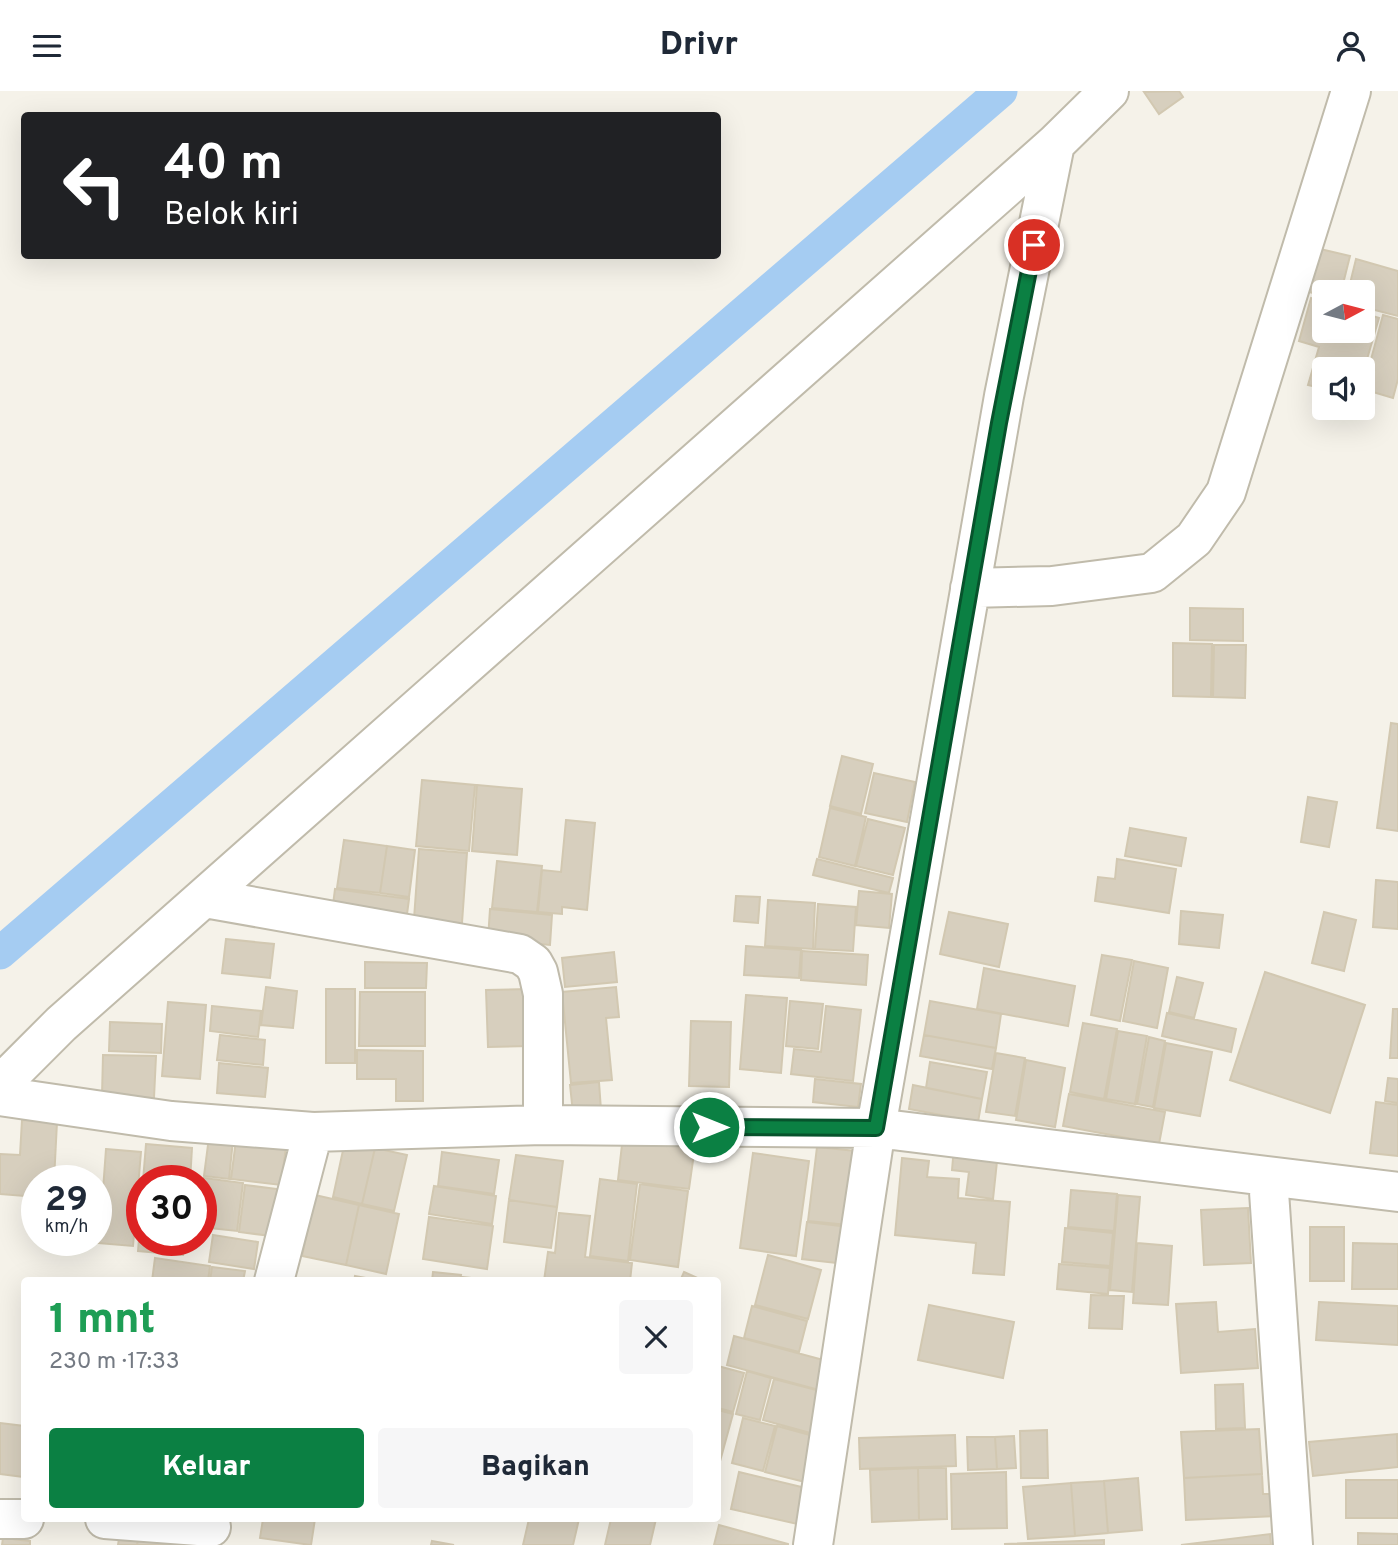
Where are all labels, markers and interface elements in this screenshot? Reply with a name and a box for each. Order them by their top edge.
text: Drivr [660,26,738,66]
icon: menu [28,27,66,65]
icon: person [1332,27,1370,65]
text: 40 m [164,135,283,197]
icon: left [49,140,140,231]
text: Belok kiri [164,196,299,236]
pin [1004,215,1064,275]
icon: arrive [1015,226,1053,264]
north arrow [1312,280,1376,343]
map controls [1312,280,1375,420]
button: sound [1312,357,1375,420]
position arrow [672,1090,746,1164]
speed limit sign: 30 [126,1165,217,1256]
text: 29 [45,1179,88,1223]
text: km/h [45,1216,88,1239]
text: 1 mnt [49,1295,156,1348]
button: close [619,1300,693,1374]
text: 230 m · 17:33 [49,1348,180,1377]
button: Keluar [49,1428,364,1508]
button: Bagikan [378,1428,693,1508]

